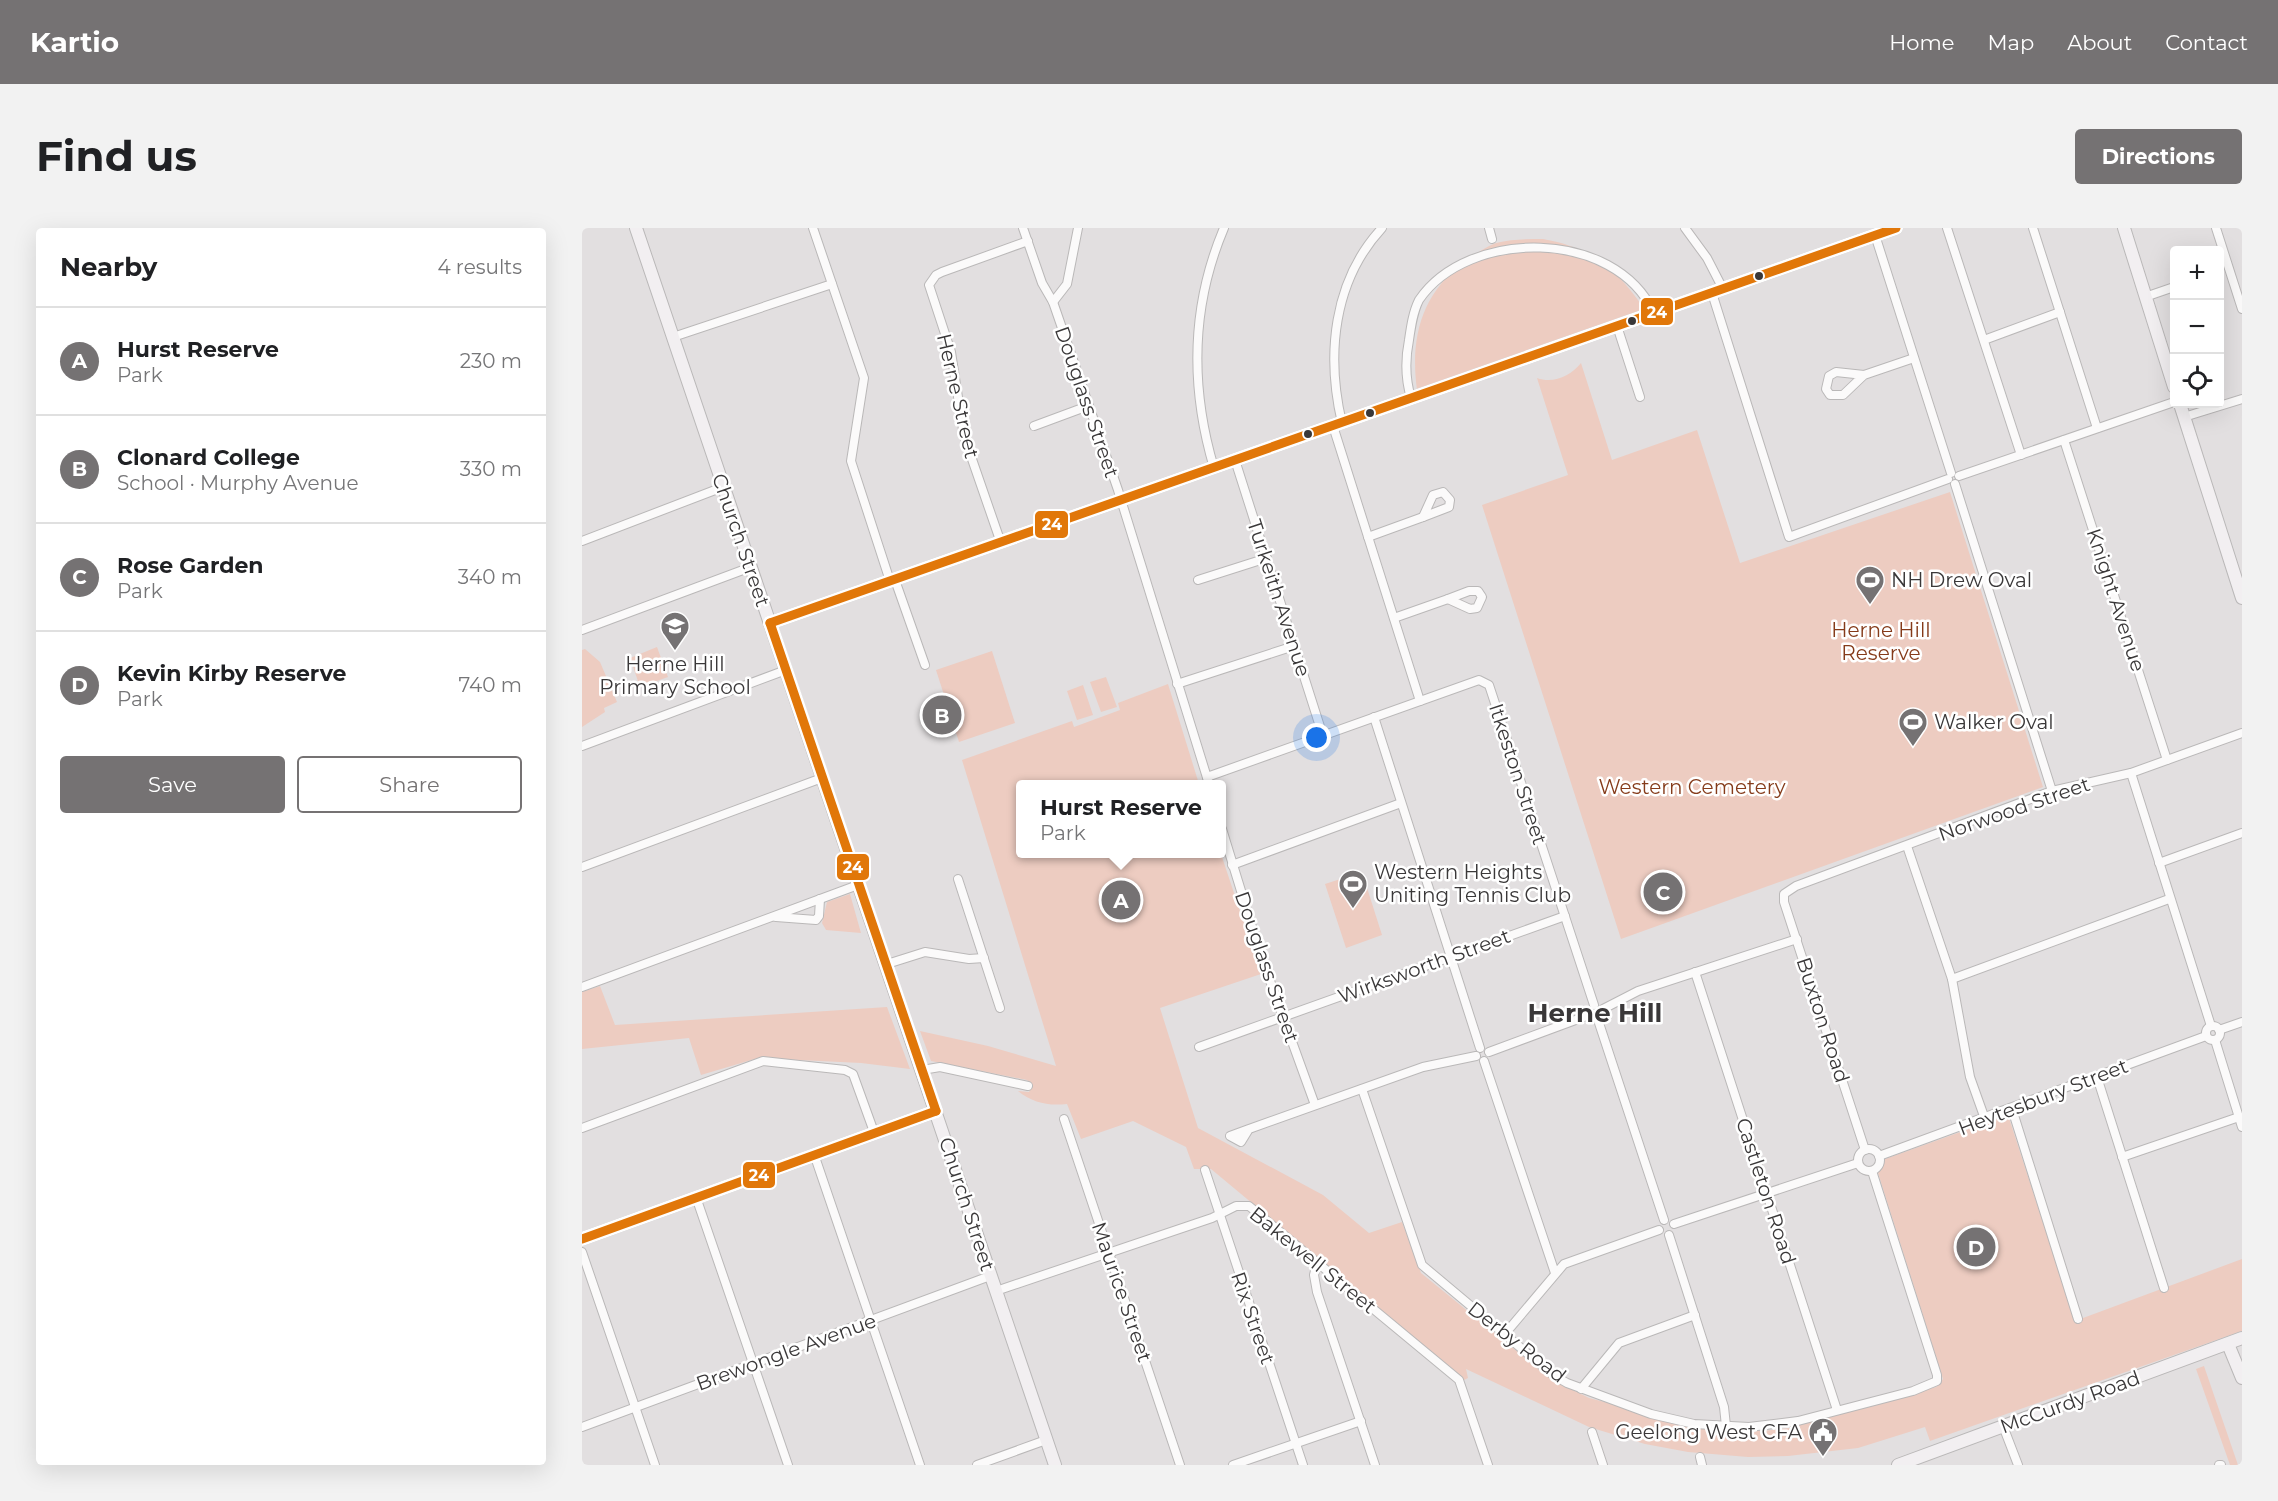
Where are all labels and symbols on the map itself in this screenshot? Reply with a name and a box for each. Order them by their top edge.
unlabelled marker [1753,270,1765,282]
line badge: 24 [1640,297,1674,326]
text: 24 [1647,303,1667,322]
unlabelled marker [1626,315,1638,327]
street label: Douglass Street [1050,323,1124,481]
street label: Herne Street [932,331,984,461]
unlabelled marker [1364,407,1376,419]
unlabelled marker [1302,428,1314,440]
street label: Church Street [707,470,775,610]
line badge: 24 [1034,510,1069,539]
text: 24 [1042,515,1062,534]
street label: Turkeith Avenue [1242,516,1316,680]
street label: Knight Avenue [2082,525,2150,675]
sports icon: NH Drew Oval [1854,564,1886,606]
place label: NH Drew Oval [1891,568,2032,592]
school or university icon: Herne Hill Primary School [659,610,691,652]
park label: Herne Hill Reserve [1831,618,1931,665]
place label: Herne Hill Primary School [599,652,751,699]
pin: B [922,692,962,738]
street label: Itkeston Street [1484,700,1552,848]
sports icon: Walker Oval [1897,706,1929,748]
place label: Walker Oval [1934,710,2054,734]
your location [1302,723,1331,752]
street label: Norwood Street [1935,772,2093,846]
park label: Western Cemetery [1598,775,1786,799]
line badge: 24 [836,853,870,881]
text: 24 [843,858,863,877]
place label: Western Heights Uniting Tennis Club [1374,860,1571,907]
sports icon: Western Heights Uniting Tennis Club [1337,868,1369,910]
pin: C [1644,870,1682,914]
pin: A [1102,878,1140,922]
street label: Douglass Street [1230,888,1304,1046]
street label: Wirksworth Street [1334,924,1514,1008]
street label: Buxton Road [1791,954,1855,1086]
district label: Herne Hill [1528,997,1662,1029]
street label: Heytesbury Street [1955,1054,2131,1140]
street label: Castleton Road [1731,1115,1801,1267]
street label: Church Street [934,1134,1000,1274]
line badge: 24 [742,1161,776,1189]
text: 24 [749,1166,769,1185]
street label: Bakewell Street [1245,1202,1381,1318]
street label: Maurice Street [1087,1219,1157,1365]
pin: D [1956,1224,1996,1270]
street label: Rix Street [1226,1269,1280,1367]
street label: Derby Road [1463,1296,1571,1388]
street label: Brewongle Avenue [693,1308,879,1396]
street label: McCurdy Road [1997,1366,2143,1438]
public building icon: Geelong West CFA [1807,1416,1839,1458]
place label: Geelong West CFA [1615,1420,1803,1444]

